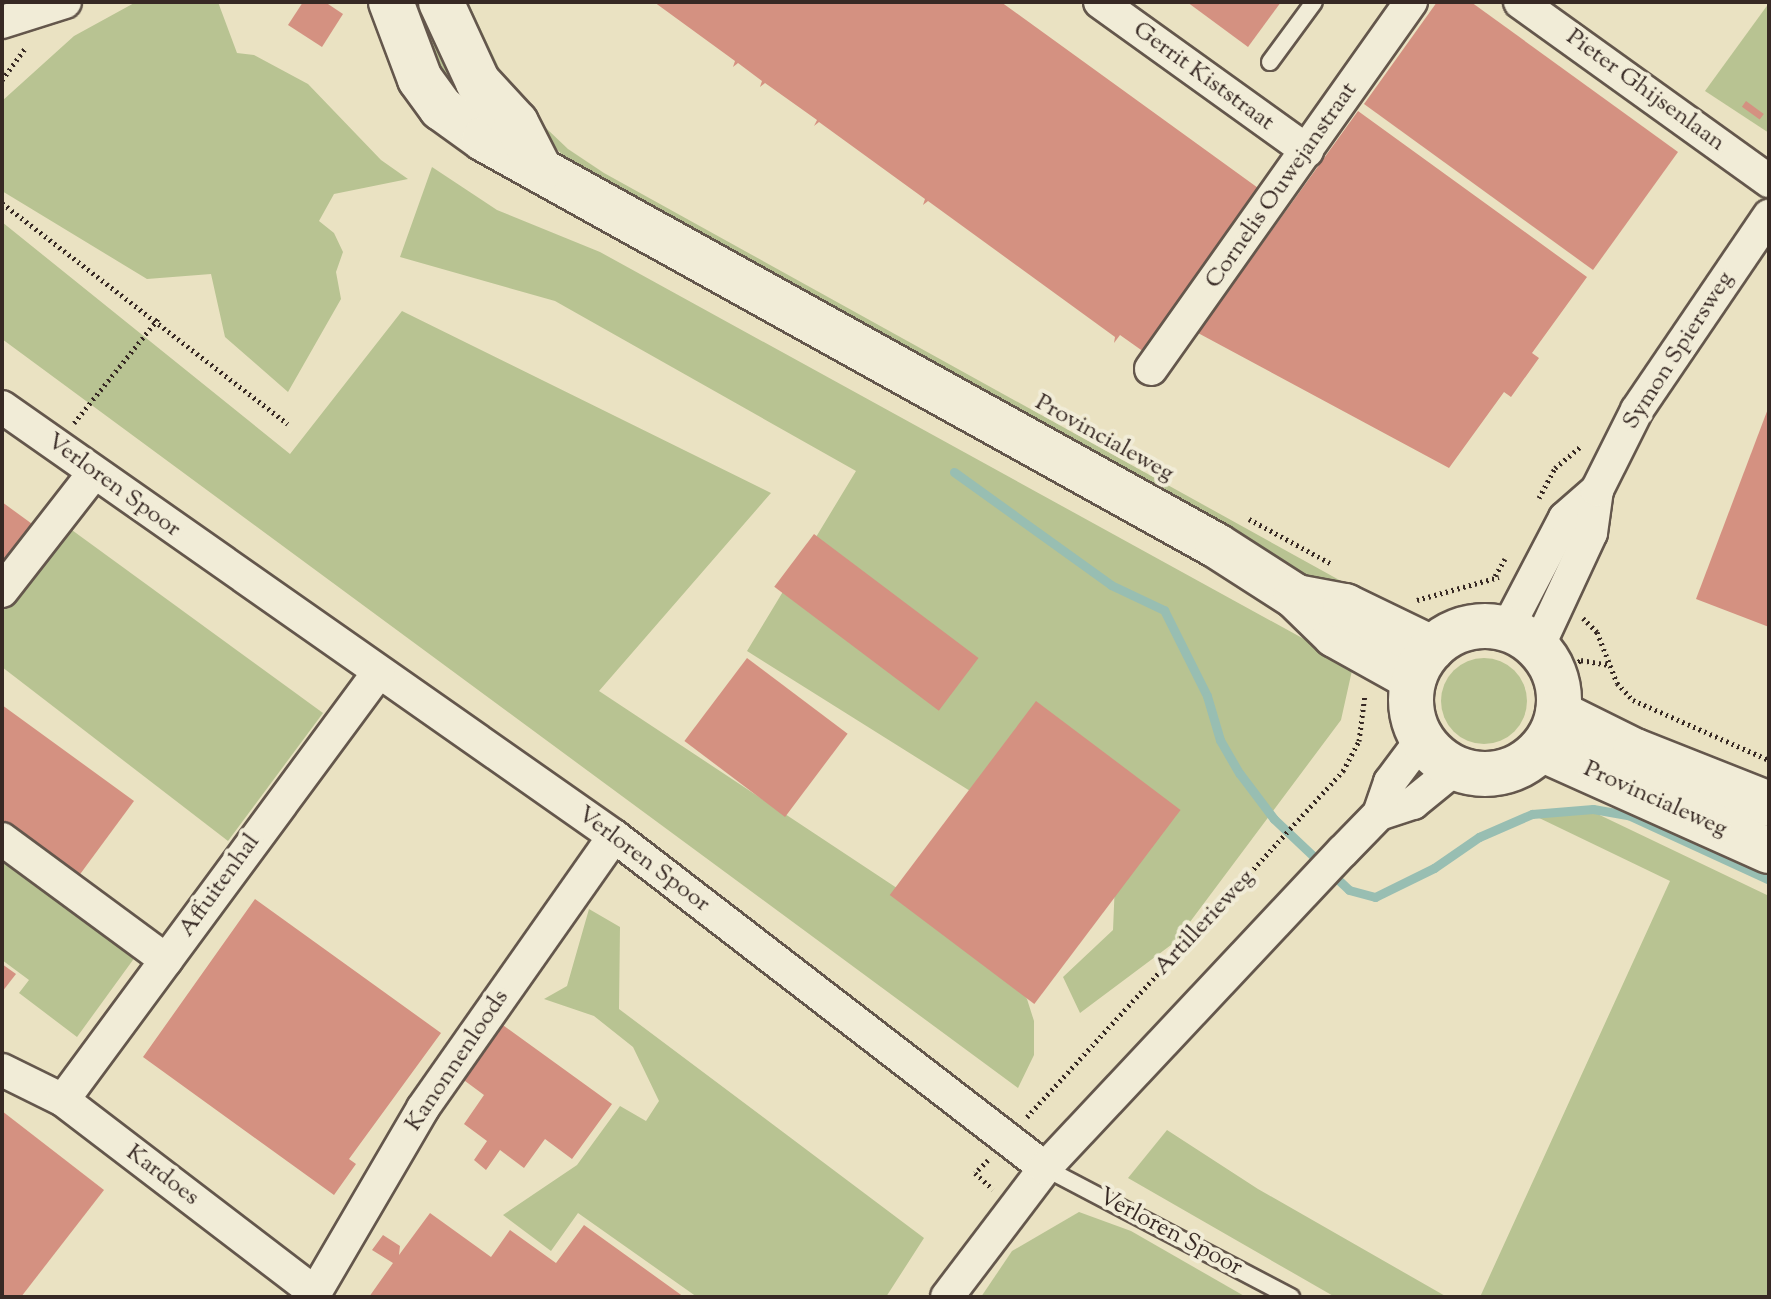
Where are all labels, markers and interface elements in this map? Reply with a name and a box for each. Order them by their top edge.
street label: Gerrit Kiststraat [1127,16,1279,138]
street label: Pieter Ghijsenlaan [1560,24,1730,158]
street label: Cornelis Ouwejanstraat [1200,77,1364,295]
street label: Symon Spiersweg [1617,267,1741,435]
street label: Provincialeweg [1030,389,1178,489]
street label: Verloren Spoor [40,428,186,544]
street label: Provincialeweg [1579,756,1731,844]
street label: Verloren Spoor [571,801,715,919]
street label: Affuitenhal [173,829,267,943]
street label: Artillerieweg [1149,864,1261,982]
street label: Kanonnenloods [400,985,516,1137]
street label: Kardoes [120,1139,204,1213]
street label: Verloren Spoor [1093,1183,1247,1283]

